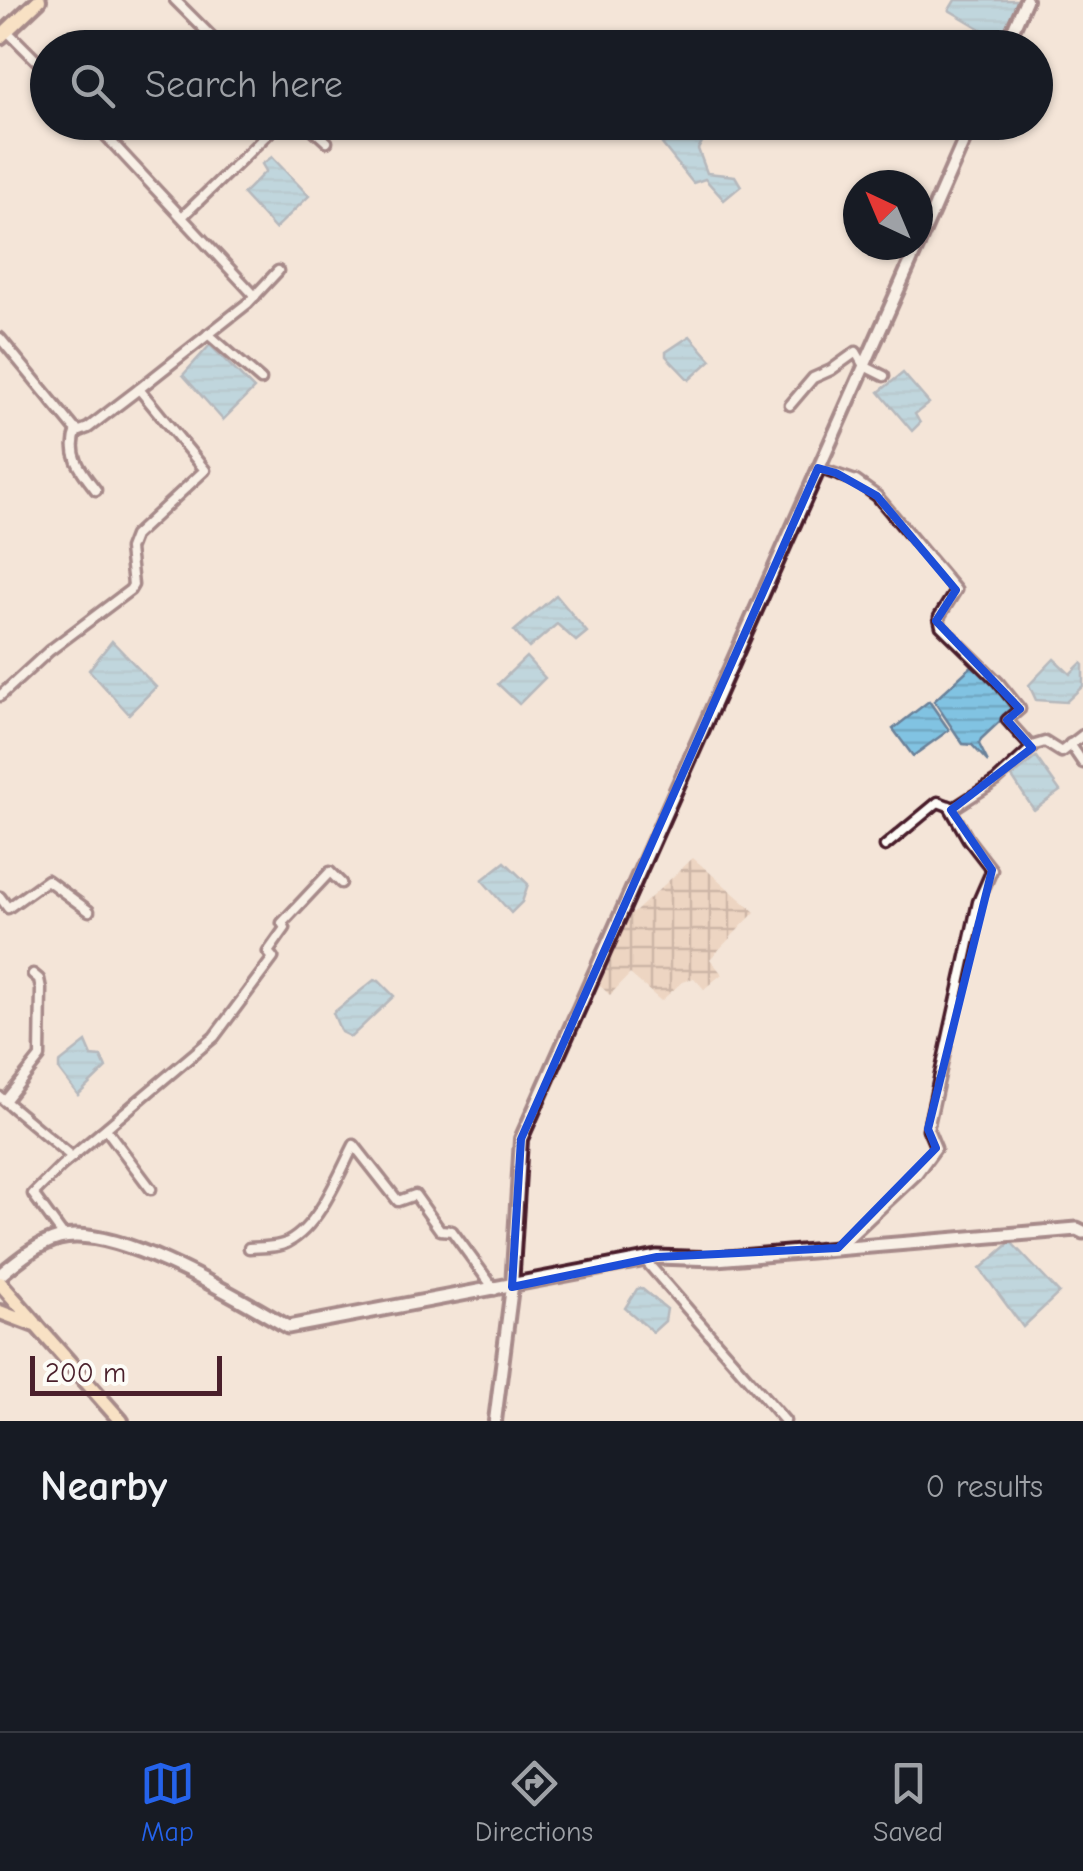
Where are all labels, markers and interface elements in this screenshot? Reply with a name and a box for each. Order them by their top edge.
search box [30,30,1053,140]
icon: search [65,58,120,113]
text: Search here [145,63,343,107]
north arrow [843,170,933,260]
scale bar [30,1351,222,1396]
text: 200 m [45,1357,126,1389]
text: Nearby [40,1462,167,1511]
text: 0 results [926,1468,1043,1505]
tab: Map [140,1756,195,1848]
tab: Directions [475,1756,593,1848]
tab: Saved [873,1756,943,1848]

